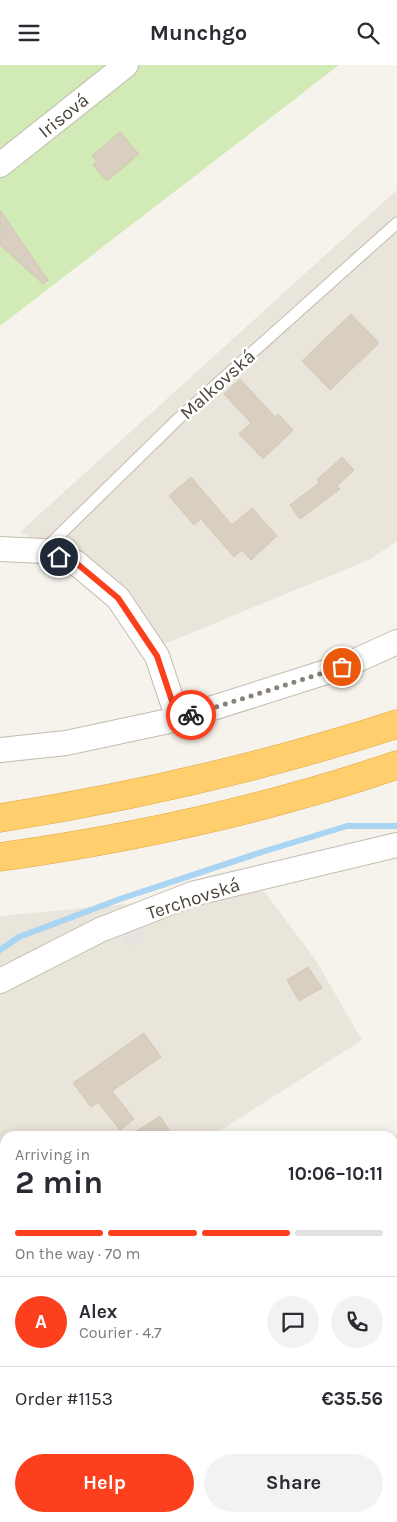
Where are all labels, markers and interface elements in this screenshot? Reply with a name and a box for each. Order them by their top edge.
icon: menu [15,19,43,47]
icon: search [354,19,382,47]
text: Munchgo [150,20,247,46]
street label: Irisová [34,89,93,143]
street label: Malkovská [176,345,260,424]
pin [38,536,80,578]
icon: home [45,543,73,571]
pin [321,646,363,688]
icon: bag [328,653,356,681]
courier [166,690,216,740]
icon: bike [177,701,205,729]
street label: Terchovská [144,873,243,924]
text: Arriving in [15,1145,90,1164]
text: 10:06–10:11 [288,1163,383,1185]
text: 2 min [15,1164,103,1201]
text: On the way · 70 m [15,1244,141,1263]
button: chat [267,1296,319,1348]
button: phone [331,1296,383,1348]
text: Alex [79,1301,117,1323]
text: A [35,1311,47,1333]
text: Courier · 4.7 [79,1323,162,1342]
text: Order #1153 [15,1388,113,1410]
text: €35.56 [321,1388,383,1410]
button: Help [15,1454,194,1512]
button: Share [204,1454,383,1512]

